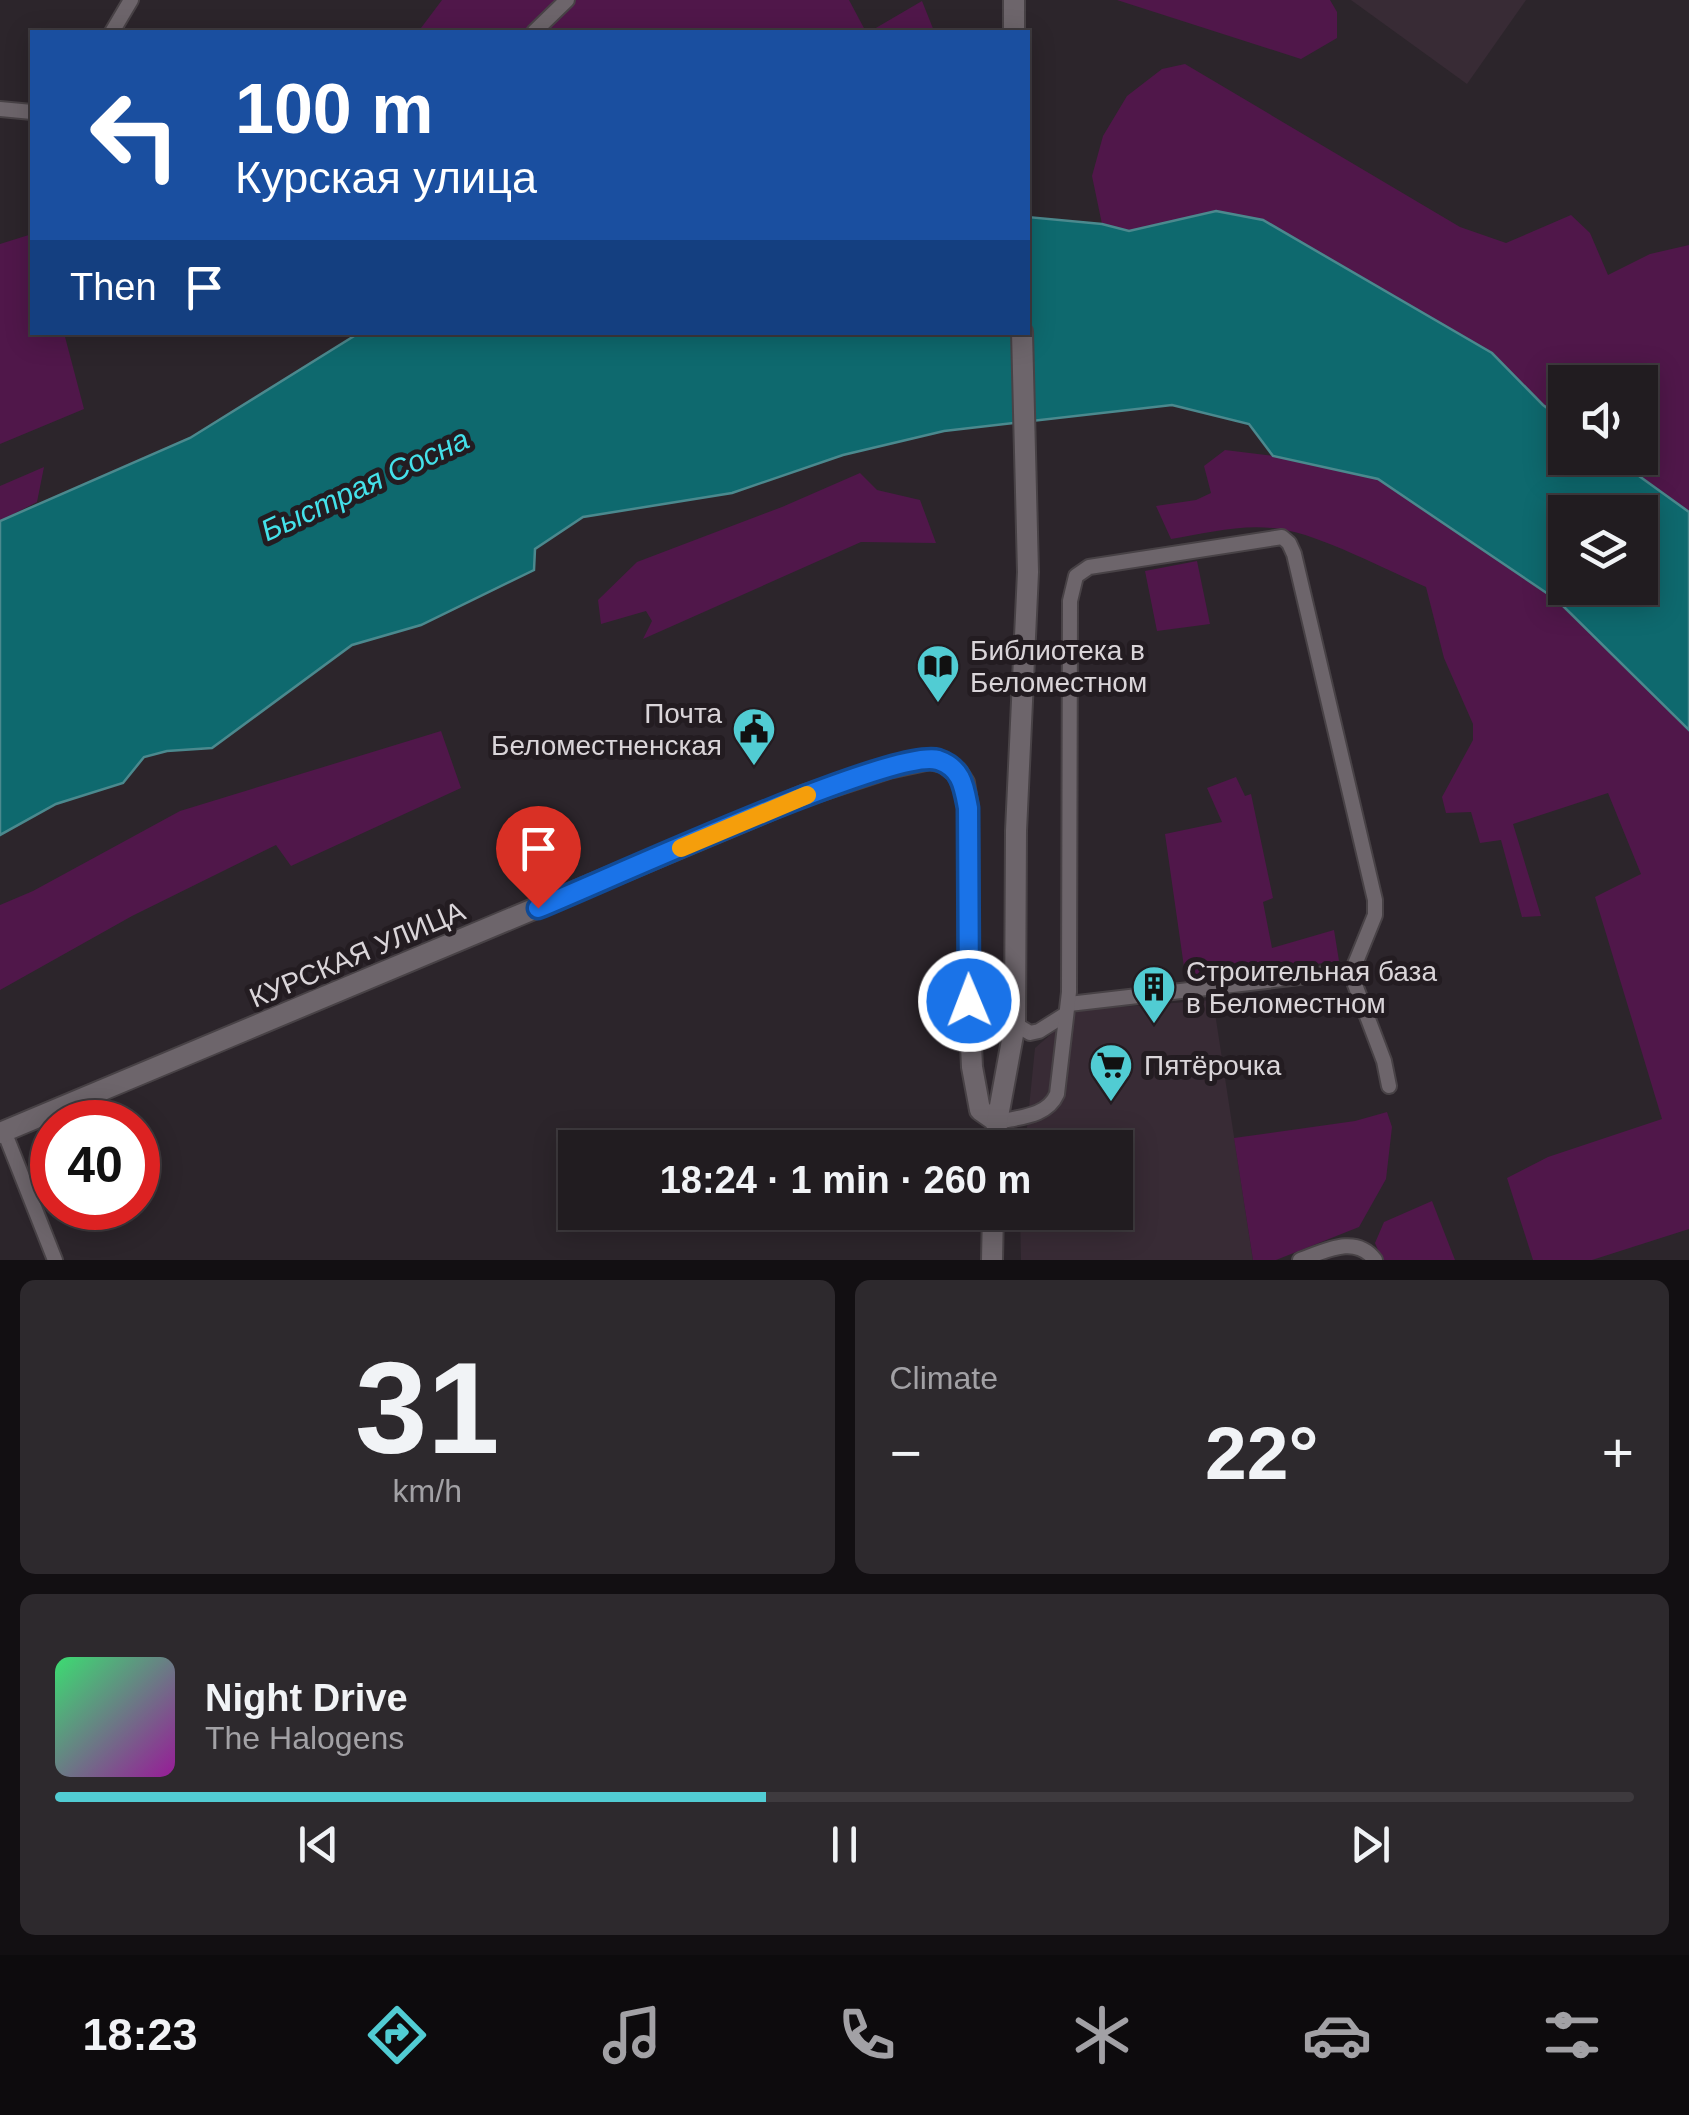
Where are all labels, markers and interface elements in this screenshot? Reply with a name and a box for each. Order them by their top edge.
icon: left [70,70,200,200]
text: 100 m [235,70,433,148]
text: Курская улица [235,152,537,203]
icon: arrive [177,260,232,315]
text: Then [70,266,157,308]
map controls [1548,365,1658,605]
button: sound [1548,365,1658,475]
water label: Быстрая Сосна [256,422,474,547]
button: layers [1548,495,1658,605]
place label: Библиотека в Беломестном [970,635,1147,698]
library icon: Библиотека в Беломестном [915,643,961,704]
place label: Почта Беломестненская [491,698,722,761]
public building icon: Почта Беломестненская [731,706,777,767]
pin [496,806,581,909]
icon: arrive [511,821,566,876]
street label: КУРСКАЯ УЛИЦА [245,895,470,1014]
position arrow [917,949,1021,1053]
place label: Строительная база в Беломестном [1186,956,1437,1019]
building icon: Строительная база в Беломестном [1131,964,1177,1025]
supermarket icon: Пятёрочка [1088,1042,1134,1103]
place label: Пятёрочка [1144,1050,1282,1081]
speed limit sign: 40 [30,1100,160,1230]
text: 18:24 · 1 min · 260 m [660,1159,1031,1201]
text: 31 [355,1335,500,1481]
text: Climate [890,1360,998,1396]
text: 22° [1205,1411,1318,1495]
text: − [890,1422,922,1484]
text: + [1602,1422,1634,1484]
text: km/h [393,1473,462,1509]
text: Night Drive [205,1677,408,1719]
text: The Halogens [205,1720,404,1756]
icon: previous [291,1817,346,1872]
icon: pause [817,1817,872,1872]
icon: next [1343,1817,1398,1872]
icon: directions [362,2000,432,2070]
icon: music [597,2000,667,2070]
icon: phone [832,2000,902,2070]
icon: climate [1067,2000,1137,2070]
icon: car [1302,2000,1372,2070]
icon: filters [1537,2000,1607,2070]
text: 18:23 [82,2009,198,2060]

